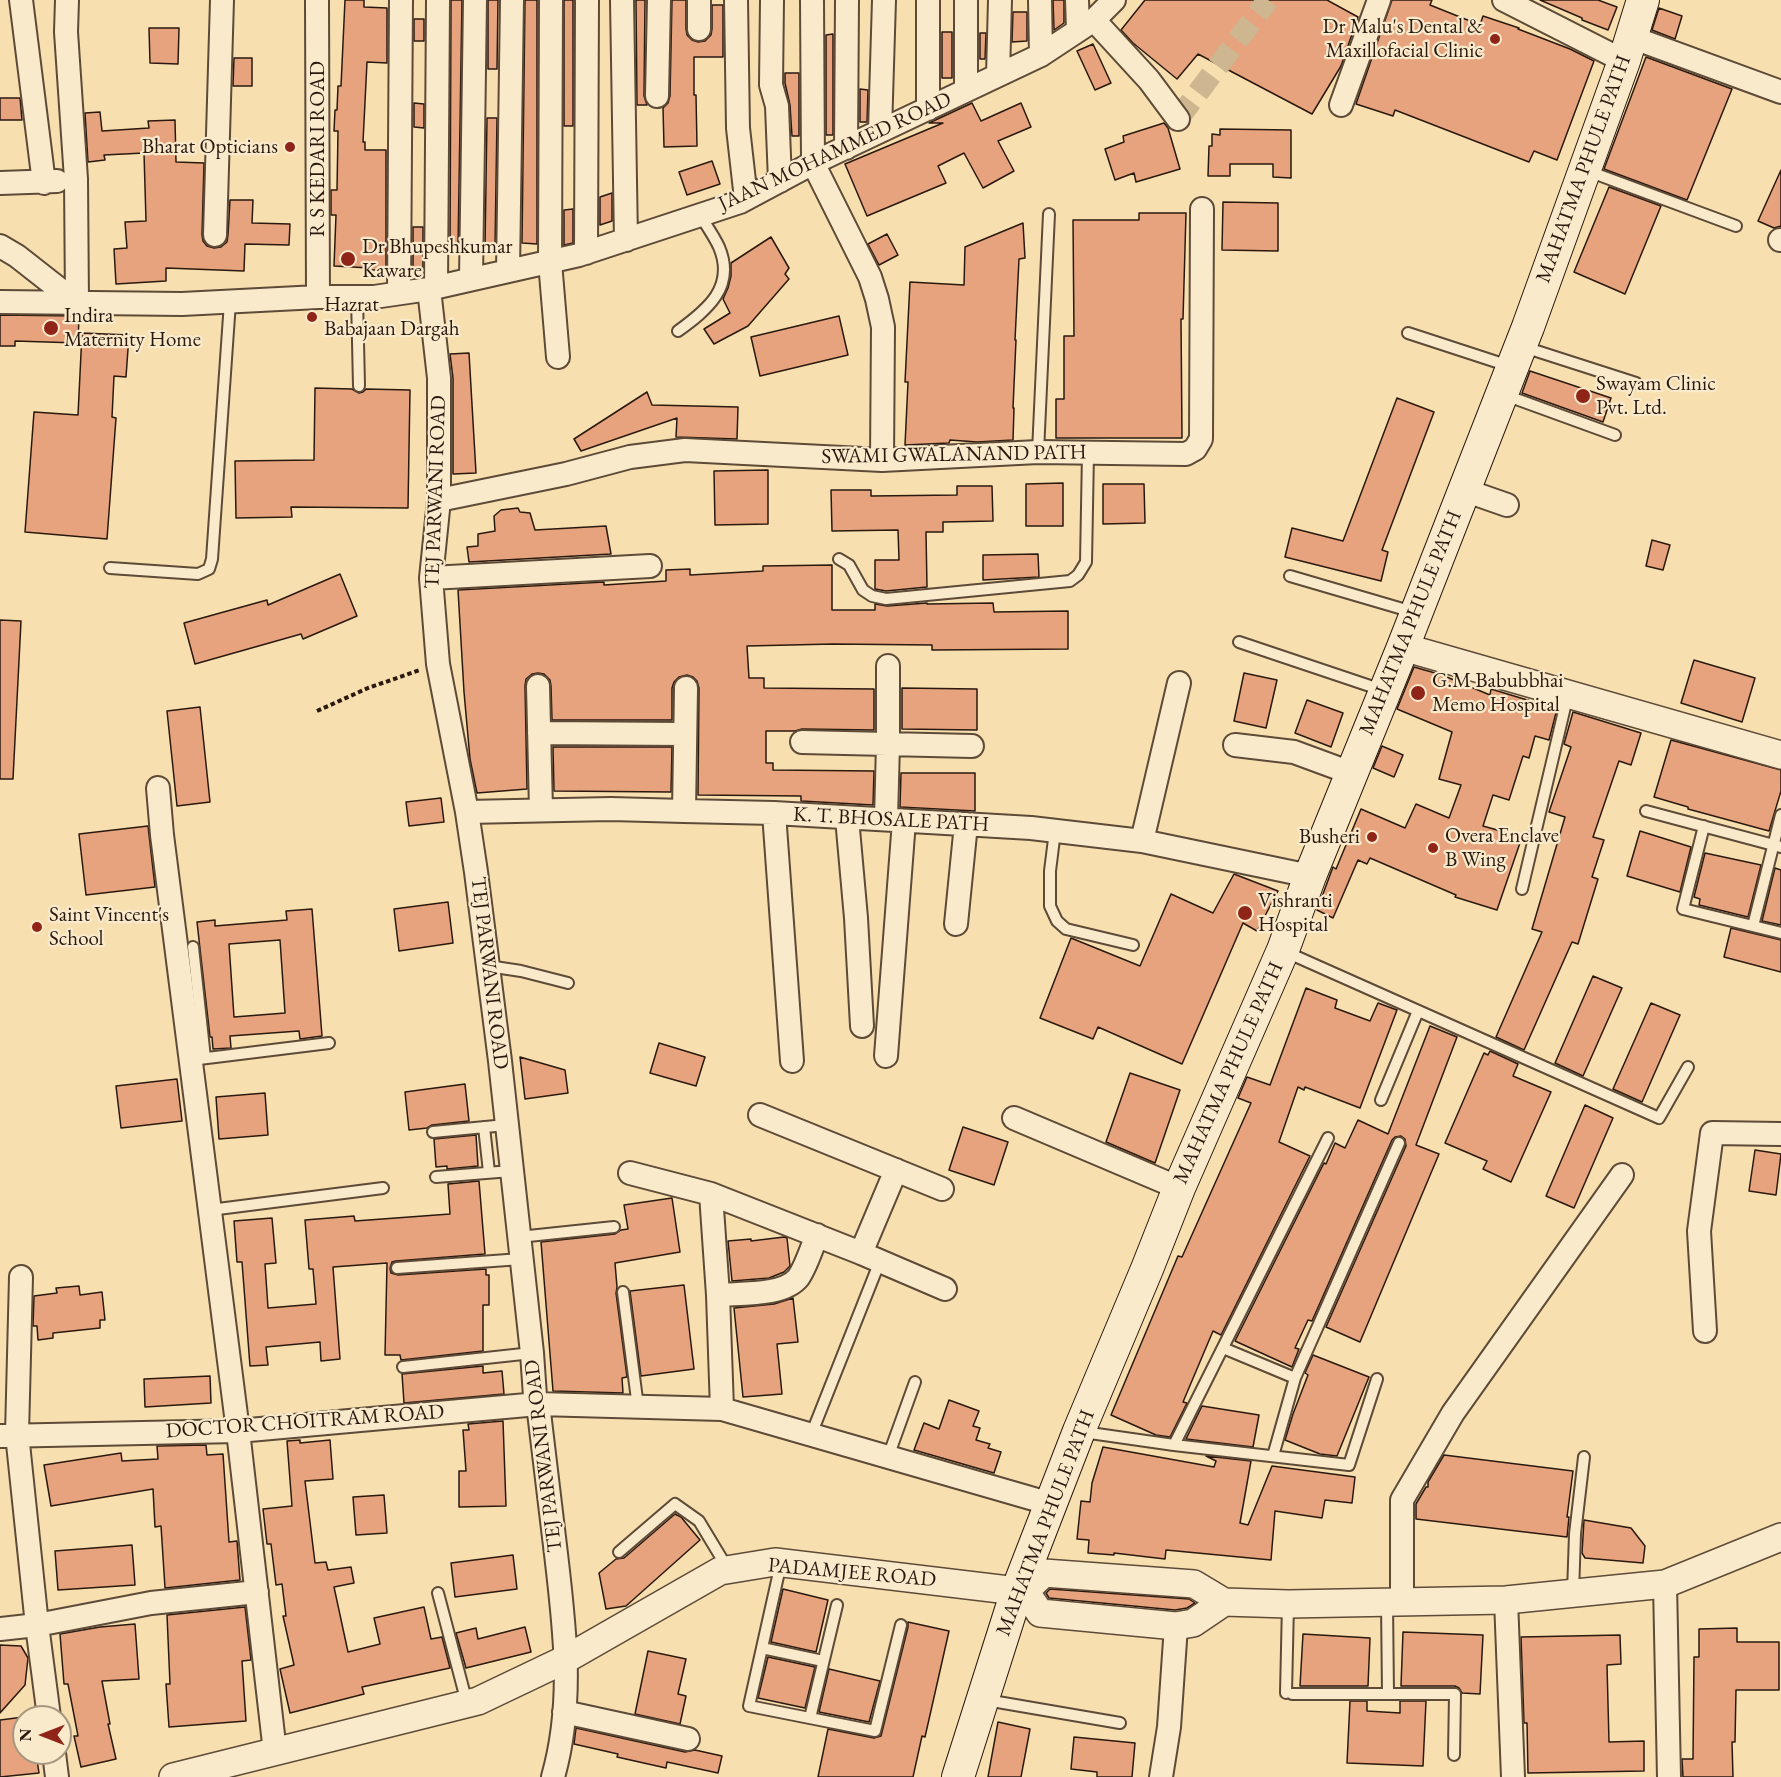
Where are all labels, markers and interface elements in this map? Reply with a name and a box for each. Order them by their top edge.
place label: Dr Malu's Dental & Maxillofacial Clinic [1323,14,1483,64]
marker: Dr Malu's Dental & Maxillofacial Clinic [1488,32,1502,46]
street label: MAHATMA PHULE PATH [1531,52,1637,286]
street label: R S KEDARI ROAD [305,61,331,237]
street label: JAAN MOHAMMED ROAD [715,87,955,217]
place label: Bharat Opticians [142,134,278,160]
marker: Bharat Opticians [283,140,297,154]
place label: Dr Bhupeshkumar Kaware [362,234,513,284]
marker: Dr Bhupeshkumar Kaware [339,250,357,268]
place label: Hazrat Babajaan Dargah [324,292,460,342]
place label: Indira Maternity Home [64,303,201,353]
marker: Hazrat Babajaan Dargah [305,310,319,324]
marker: Indira Maternity Home [42,319,60,337]
place label: Swayam Clinic Pvt. Ltd. [1596,371,1716,421]
marker: Swayam Clinic Pvt. Ltd. [1574,387,1592,405]
street label: TEJ PARWANI ROAD [420,395,452,589]
street label: SWAMI GWALANAND PATH [821,440,1087,470]
street label: MAHATMA PHULE PATH [1354,507,1468,739]
place label: G.M Babubbhai Memo Hospital [1432,668,1564,718]
marker: G.M Babubbhai Memo Hospital [1409,684,1427,702]
street label: K. T. BHOSALE PATH [792,802,990,838]
place label: Overa Enclave B Wing [1445,823,1559,873]
place label: Busheri [1299,824,1360,850]
marker: Busheri [1365,830,1379,844]
marker: Overa Enclave B Wing [1426,841,1440,855]
street label: TEJ PARWANI ROAD [465,875,513,1071]
place label: Vishranti Hospital [1258,888,1333,938]
place label: Saint Vincent's School [49,902,169,952]
marker: Vishranti Hospital [1236,904,1254,922]
marker: Saint Vincent's School [30,920,44,934]
street label: MAHATMA PHULE PATH [1169,958,1289,1188]
street label: TEJ PARWANI ROAD [520,1358,568,1554]
street label: DOCTOR CHOITRAM ROAD [165,1400,445,1444]
street label: MAHATMA PHULE PATH [991,1406,1101,1640]
street label: PADAMJEE ROAD [767,1553,937,1593]
north arrow [12,1705,72,1765]
text: N [15,1729,36,1741]

